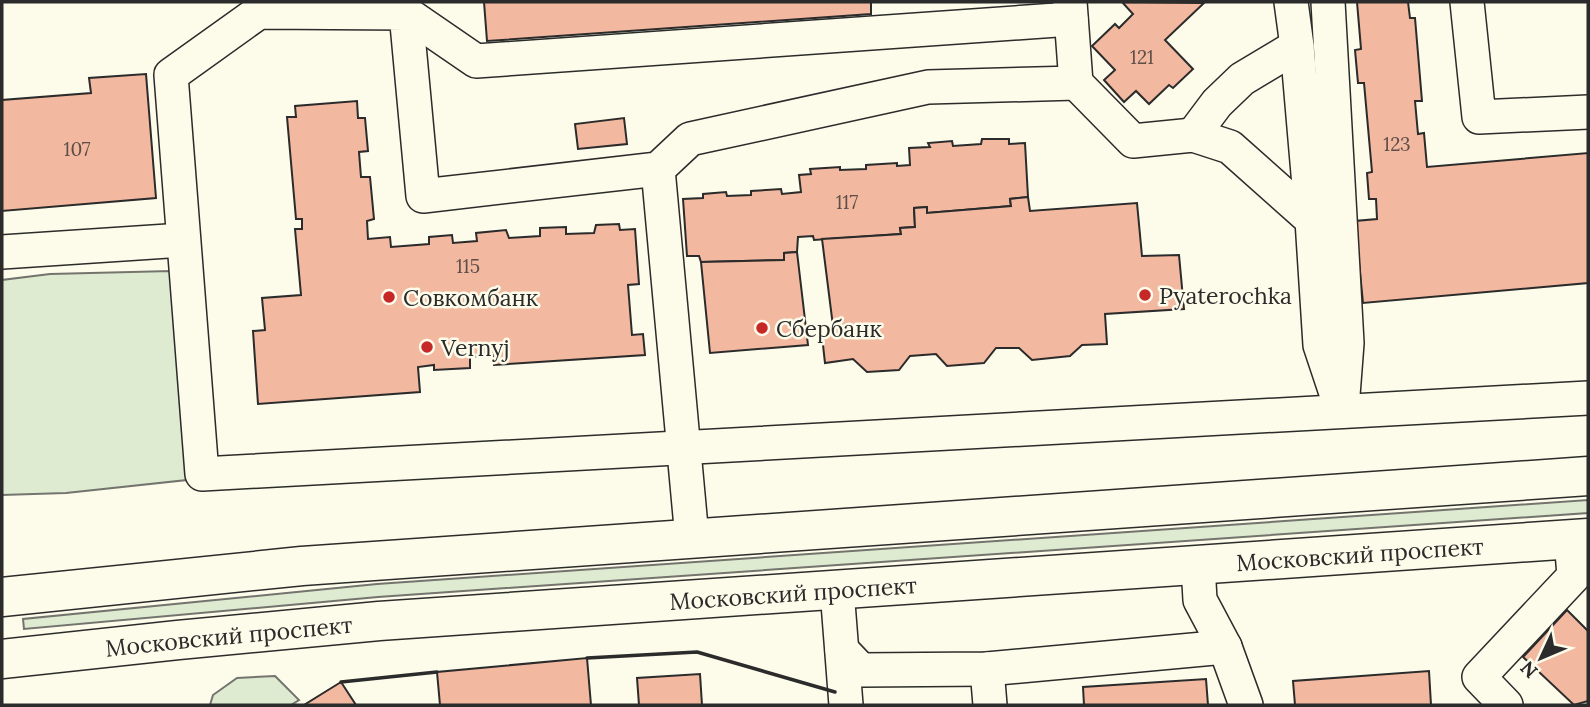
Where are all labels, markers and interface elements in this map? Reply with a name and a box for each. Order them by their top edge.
house number: 121 [1130,45,1154,69]
house number: 123 [1383,132,1411,156]
house number: 107 [63,137,91,161]
house number: 117 [836,190,859,214]
house number: 115 [456,254,480,278]
place label: Pyaterochka [1159,281,1292,310]
place label: Совкомбанк [403,283,539,312]
marker: Pyaterochka [1137,287,1153,303]
marker: Совкомбанк [381,289,397,305]
place label: Сбербанк [776,314,882,343]
marker: Сбербанк [754,320,770,336]
place label: Vernyj [440,333,510,362]
marker: Vernyj [419,339,435,355]
street label: Московский проспект [1235,531,1484,577]
street label: Московский проспект [668,570,918,616]
street label: Московский проспект [104,609,354,662]
north arrow [1506,623,1576,693]
text: N [1515,656,1543,683]

